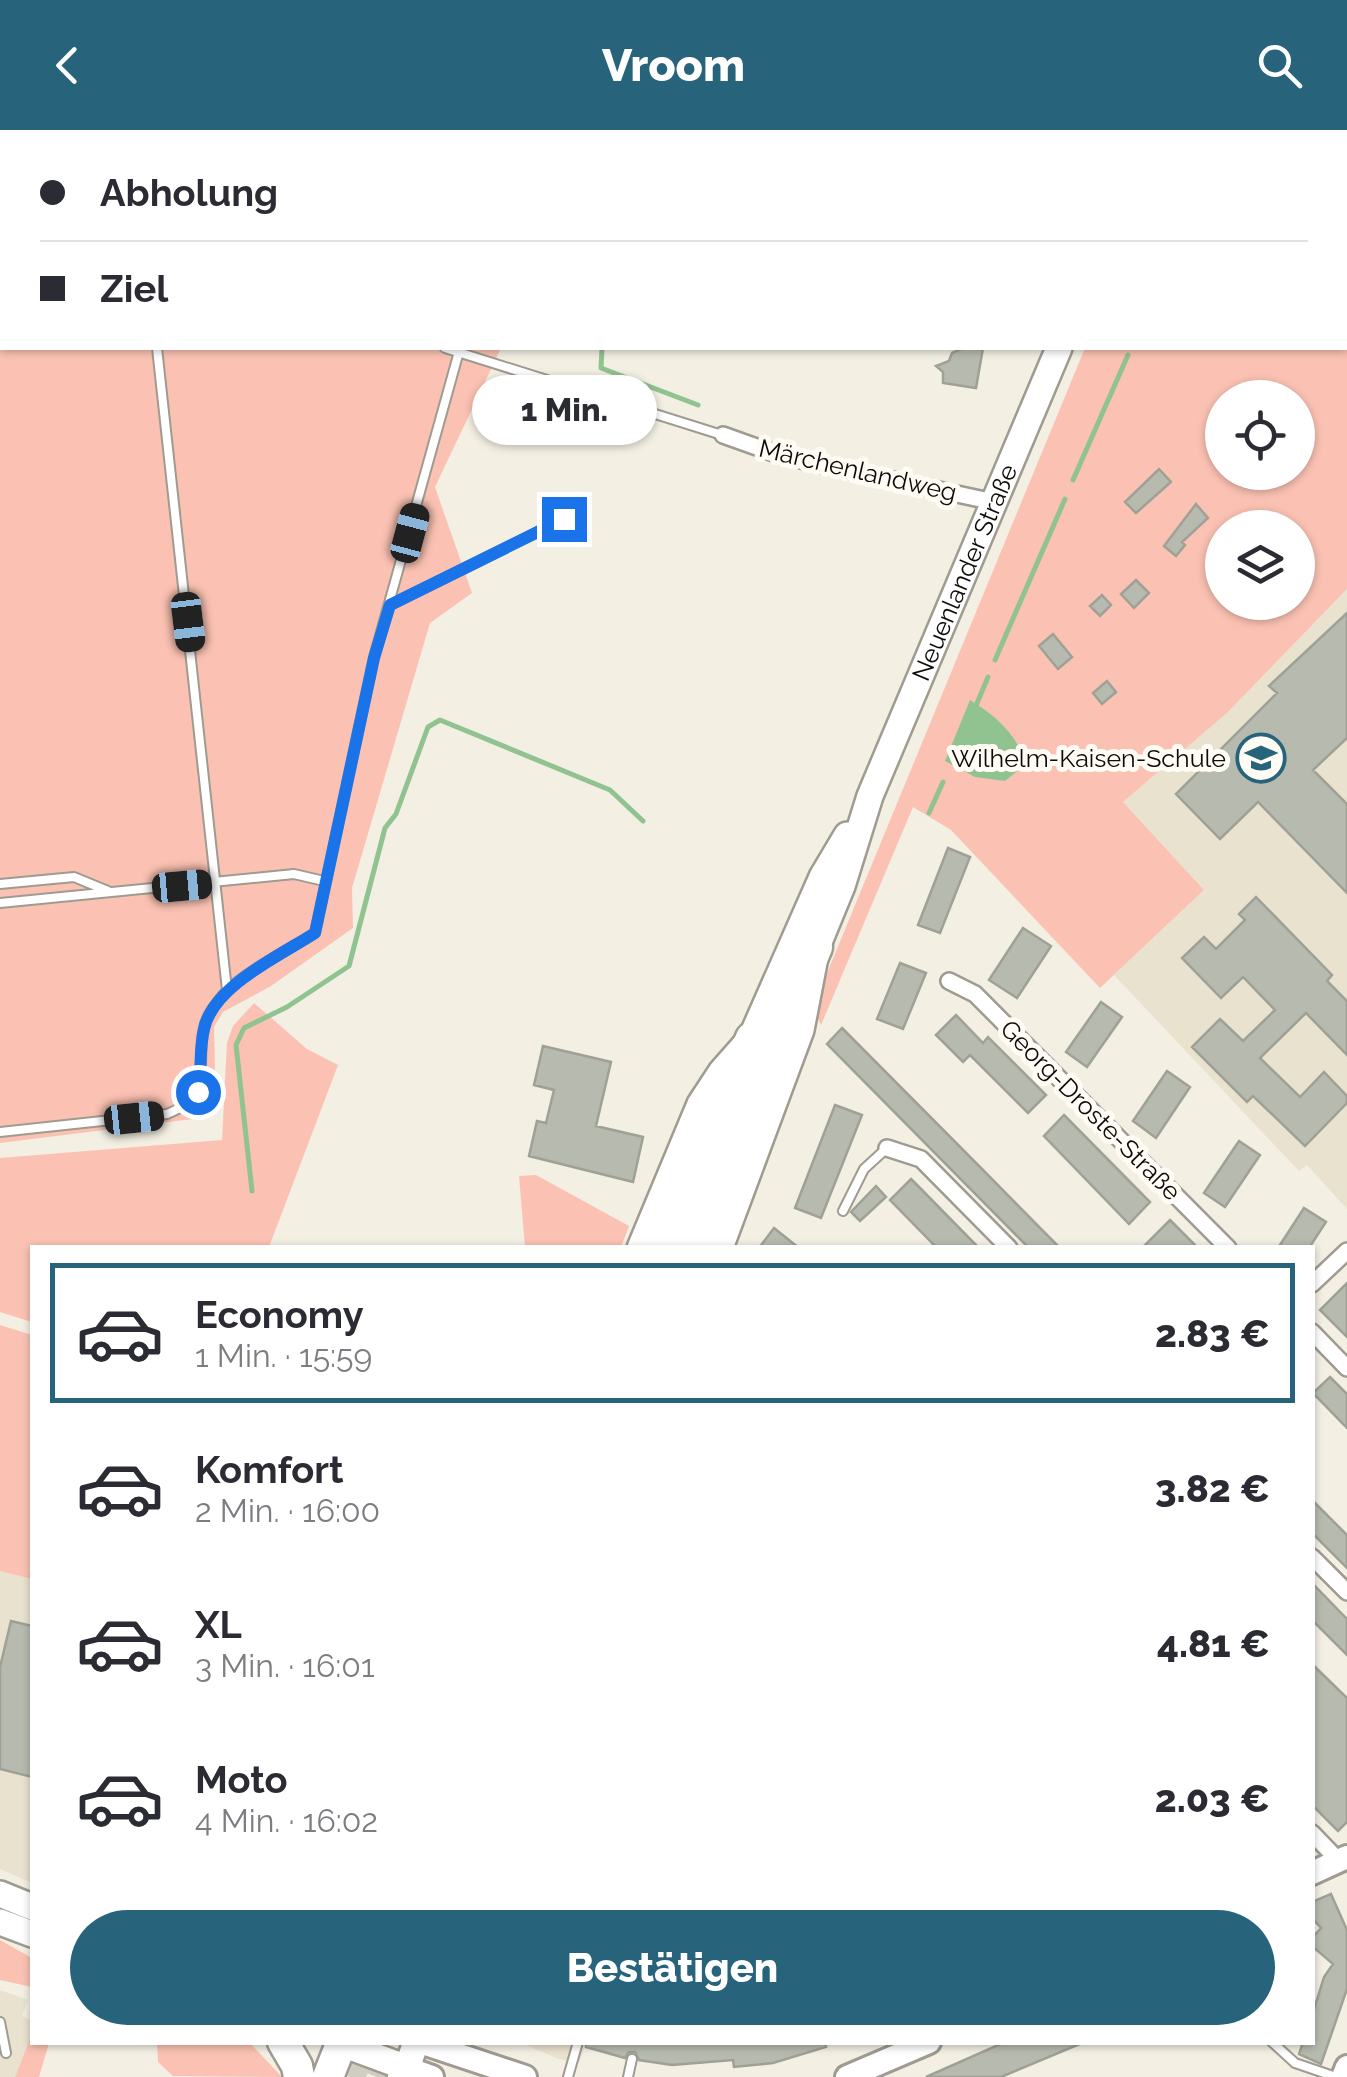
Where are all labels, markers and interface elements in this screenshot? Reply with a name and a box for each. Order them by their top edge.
icon: back [40,38,95,93]
icon: search [1252,38,1307,93]
text: Vroom [602,39,745,92]
text: Abholung [100,170,278,215]
text: Ziel [100,266,168,311]
callout: 1 Min. [472,374,656,444]
map controls [1205,380,1315,620]
button: locate [1205,380,1315,490]
text: 1 Min. [521,391,608,428]
street label: Märchenlandweg [756,433,960,507]
street label: Neuenlander Straße [905,460,1023,685]
route end [542,497,587,542]
car [388,500,432,566]
button: layers [1205,510,1315,620]
car [169,590,207,654]
school or university icon: Wilhelm-Kaisen-Schule [1235,732,1287,784]
place label: Wilhelm-Kaisen-Schule [951,743,1226,773]
car [151,868,213,904]
street label: Georg-Droste-Straße [995,1014,1187,1206]
route start [176,1070,221,1115]
car [103,1100,165,1136]
icon: car [75,1288,165,1378]
text: Economy [195,1292,364,1337]
text: 2.83 € [1155,1311,1270,1356]
text: 1 Min. · 15:59 [195,1337,372,1374]
icon: car [75,1443,165,1533]
text: Komfort [195,1447,344,1492]
text: 3.82 € [1155,1466,1270,1511]
text: 2 Min. · 16:00 [195,1492,380,1529]
icon: car [75,1598,165,1688]
text: XL [195,1602,242,1647]
text: 4.81 € [1157,1621,1270,1666]
text: 3 Min. · 16:01 [195,1647,375,1684]
icon: car [75,1753,165,1843]
text: Moto [195,1757,288,1802]
text: 2.03 € [1155,1776,1270,1821]
text: 4 Min. · 16:02 [195,1802,378,1839]
button: Bestätigen [70,1910,1275,2025]

